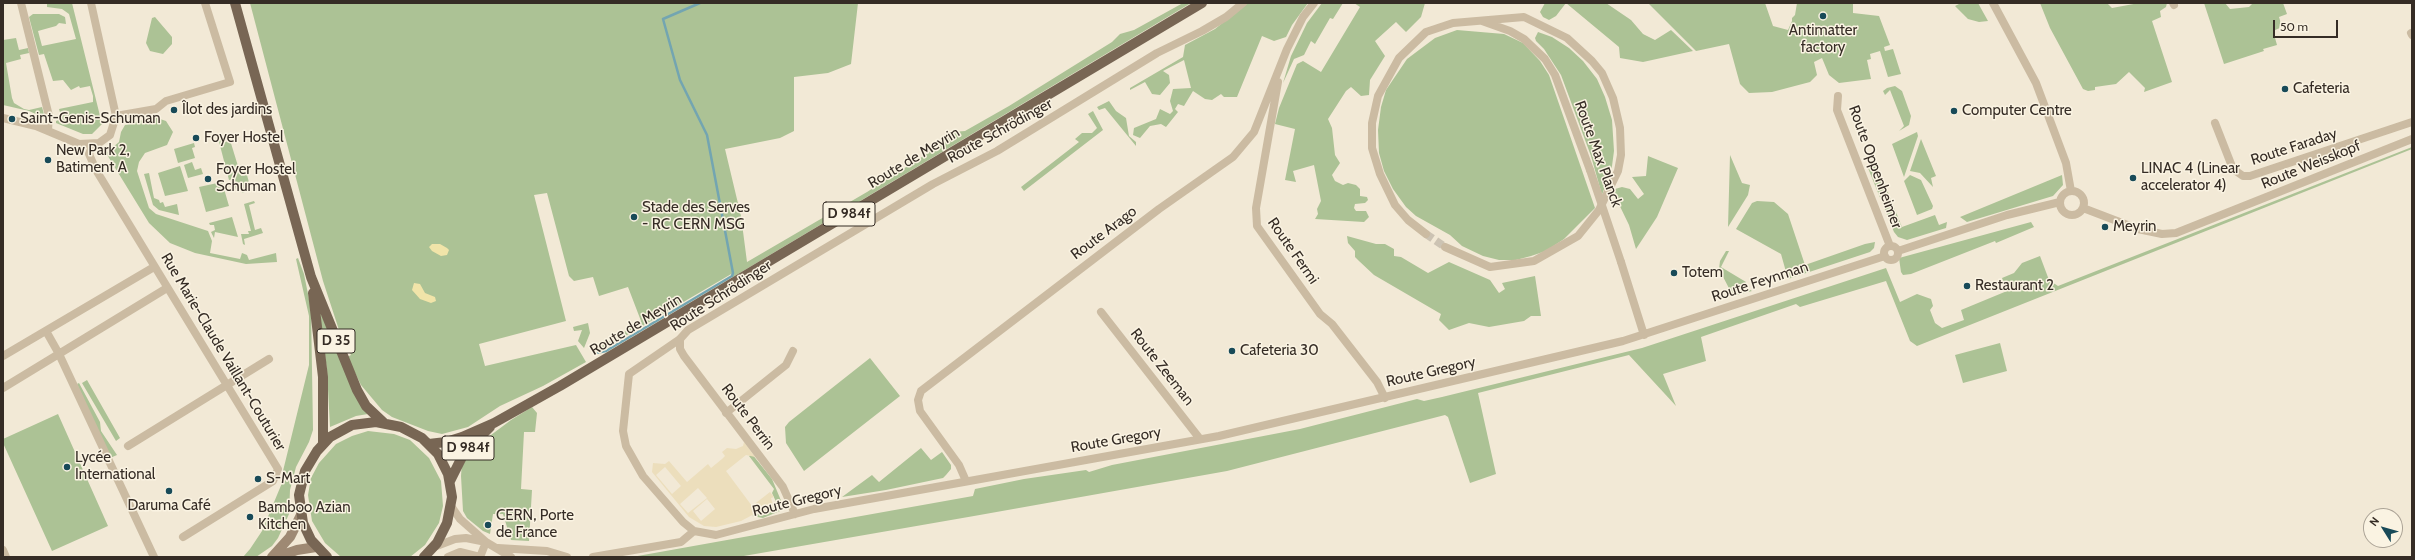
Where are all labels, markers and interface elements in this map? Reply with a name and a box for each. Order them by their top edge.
marker: Antimatter factory [1818,11,1828,21]
scale bar [2275,12,2340,38]
text: 50 m [2280,19,2308,34]
place label: Antimatter factory [1789,22,1857,57]
place label: Cafeteria [2293,80,2350,98]
marker: Cafeteria [2280,84,2290,94]
street label: Route Schrödinger [944,95,1056,167]
street label: Route Max Planck [1570,98,1626,210]
place label: Îlot des jardins [182,101,272,119]
place label: Computer Centre [1962,102,2072,120]
street label: Route Oppenheimer [1844,103,1906,231]
marker: Îlot des jardins [169,105,179,115]
marker: Computer Centre [1949,106,1959,116]
place label: Saint-Genis-Schuman [20,110,161,128]
marker: Saint-Genis-Schuman [7,114,17,124]
street label: Route de Meyrin [865,124,963,192]
street label: Route Faraday [2249,125,2339,169]
place label: Foyer Hostel [204,129,284,147]
marker: Foyer Hostel [191,133,201,143]
street label: Route Weisskopf [2259,137,2363,193]
place label: New Park 2, Batiment A [56,142,130,177]
marker: New Park 2, Batiment A [43,155,53,165]
place label: LINAC 4 (Linear accelerator 4) [2141,160,2240,195]
place label: Foyer Hostel Schuman [216,161,296,196]
marker: LINAC 4 (Linear accelerator 4) [2128,173,2138,183]
marker: Foyer Hostel Schuman [203,174,213,184]
place label: Stade des Serves - RC CERN MSG [642,199,750,234]
road number: D 984f [823,202,875,226]
street label: Route Arago [1068,202,1140,264]
marker: Stade des Serves - RC CERN MSG [629,212,639,222]
street label: Route Fermi [1264,214,1322,288]
place label: Meyrin [2113,218,2156,236]
marker: Meyrin [2100,222,2110,232]
street label: Rue Marie-Claude Vaillant-Couturier [157,250,289,454]
street label: Route Schrödinger [667,257,775,335]
street label: Route Feynman [1709,258,1811,306]
place label: Totem [1682,264,1723,282]
marker: Totem [1669,268,1679,278]
place label: Restaurant 2 [1975,277,2054,295]
marker: Restaurant 2 [1962,281,1972,291]
street label: Route de Meyrin [587,291,685,359]
street label: Route Zeeman [1126,325,1198,409]
road number: D 35 [317,329,355,353]
place label: Cafeteria 30 [1240,342,1319,360]
marker: Cafeteria 30 [1227,346,1237,356]
street label: Route Gregory [1385,353,1477,391]
street label: Route Perrin [717,380,779,454]
street label: Route Gregory [1070,423,1162,457]
road number: D 984f [442,436,494,460]
place label: Lycée International [75,449,155,484]
marker: Lycée International [62,462,72,472]
place label: S-Mart [266,470,310,488]
marker: S-Mart [253,474,263,484]
street label: Route Gregory [751,481,843,521]
marker: Daruma Café [164,486,174,496]
place label: Daruma Café [127,497,211,515]
place label: Bamboo Azian Kitchen [258,499,351,534]
place label: CERN, Porte de France [496,507,574,542]
north arrow [2363,508,2403,548]
marker: Bamboo Azian Kitchen [245,512,255,522]
text: N [2366,514,2382,529]
marker: CERN, Porte de France [483,520,493,530]

